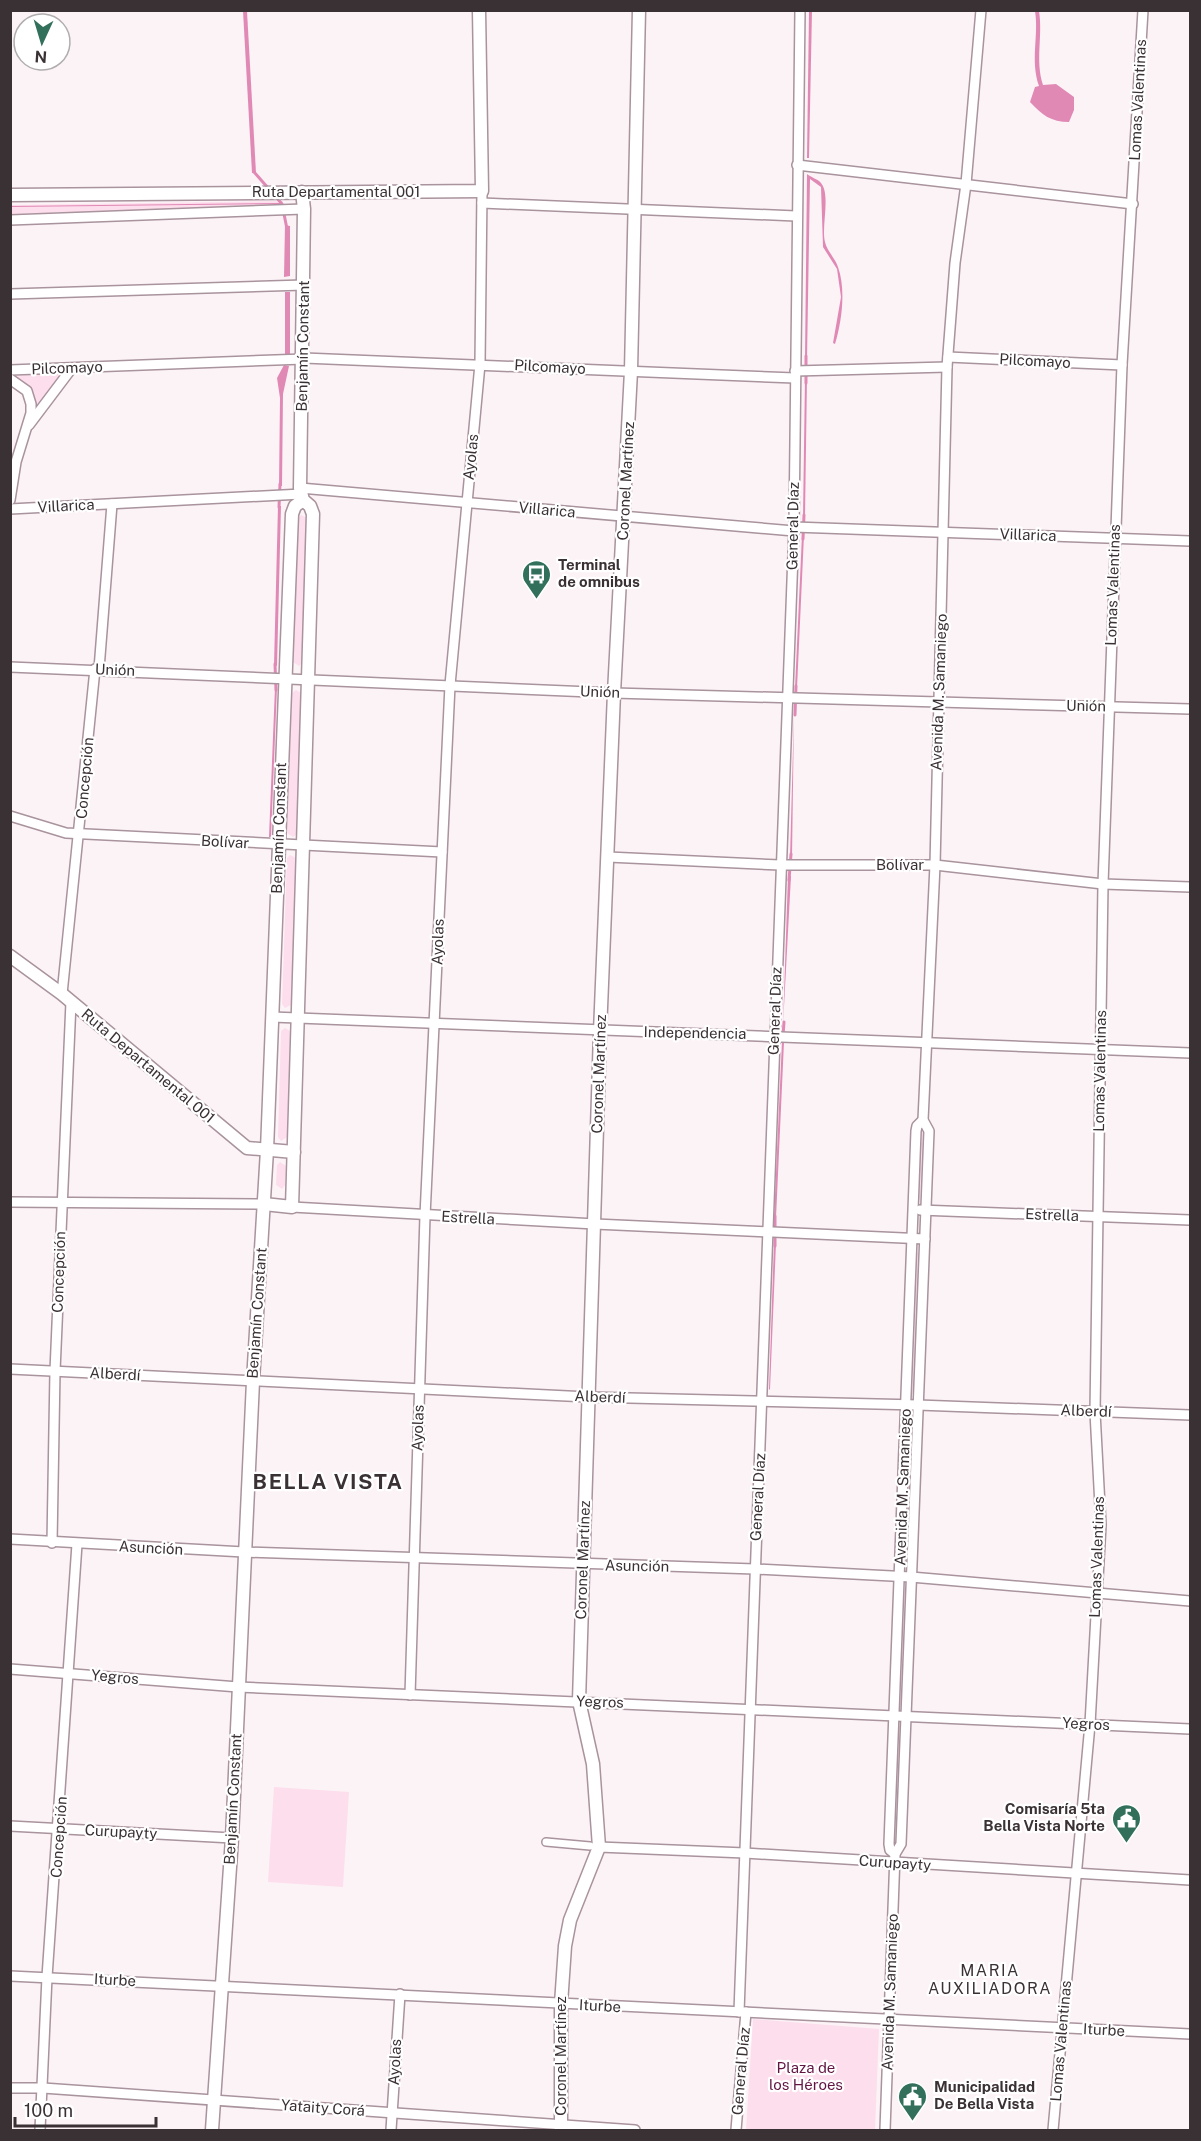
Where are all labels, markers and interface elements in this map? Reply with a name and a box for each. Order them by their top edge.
north arrow [12,12,72,72]
street label: Lomas Valentinas [1126,39,1149,161]
text: N [34,47,48,66]
street label: Ruta Departamental 001 [252,183,420,200]
street label: Benjamín Constant [293,280,312,412]
street label: Pilcomayo [999,350,1071,371]
street label: Pilcomayo [514,356,586,377]
street label: Pilcomayo [31,358,103,377]
street label: Coronel Martínez [614,421,637,541]
street label: Ayolas [460,433,481,481]
street label: General Díaz [783,482,802,570]
street label: Villarica [37,496,95,515]
street label: Villarica [518,499,576,520]
street label: Lomas Valentinas [1102,524,1123,646]
street label: Villarica [999,525,1057,544]
place label: Terminal de omnibus [558,556,640,590]
bus stop icon: Terminal de omnibus [521,558,553,600]
street label: Avenida M. Samaniego [927,613,950,771]
street label: Unión [95,660,135,679]
street label: Unión [580,682,620,701]
street label: Unión [1066,697,1106,714]
street label: Concepción [72,736,97,819]
street label: Benjamín Constant [268,762,289,894]
street label: Bolívar [200,832,250,851]
street label: Bolívar [876,856,924,873]
street label: Ayolas [428,919,447,965]
street label: General Díaz [764,967,785,1055]
street label: Ruta Departamental 001 [78,1005,218,1126]
street label: Lomas Valentinas [1090,1010,1109,1132]
street label: Coronel Martínez [588,1014,609,1134]
street label: Independencia [644,1023,746,1042]
street label: Estrella [1025,1205,1079,1224]
street label: Estrella [441,1208,495,1227]
street label: Concepción [49,1231,68,1313]
street label: Benjamín Constant [243,1247,270,1379]
street label: Alberdí [89,1364,141,1383]
street label: Alberdí [574,1387,626,1406]
street label: Alberdí [1060,1401,1112,1420]
street label: Ayolas [408,1405,427,1451]
street label: Avenida M. Samaniego [891,1408,914,1566]
street label: General Díaz [747,1452,768,1541]
district label: BELLA VISTA [253,1469,403,1494]
street label: Lomas Valentinas [1086,1496,1107,1618]
street label: Coronel Martínez [572,1500,593,1620]
street label: Asunción [118,1537,184,1558]
street label: Asunción [605,1556,669,1575]
street label: Yegros [91,1666,140,1687]
street label: Yegros [576,1692,624,1711]
street label: Yegros [1062,1714,1110,1733]
street label: Benjamín Constant [221,1733,244,1865]
street label: Concepción [47,1796,70,1878]
place label: Comisaría 5ta Bella Vista Norte [983,1800,1105,1834]
public building icon: Comisaría 5ta Bella Vista Norte [1110,1802,1142,1844]
street label: Curupayty [84,1821,158,1842]
street label: Curupayty [858,1851,932,1874]
street label: Avenida M. Samaniego [878,1913,901,2071]
district label: MARIA AUXILIADORA [928,1961,1052,1998]
street label: Iturbe [94,1970,136,1989]
street label: Lomas Valentinas [1047,1980,1074,2102]
street label: Coronel Martínez [552,1996,569,2116]
street label: Iturbe [579,1996,621,2015]
street label: Iturbe [1083,2020,1125,2039]
street label: General Díaz [728,2026,753,2116]
street label: Ayolas [385,2038,404,2086]
park label: Plaza de los Héroes [769,2059,843,2093]
place label: Municipalidad De Bella Vista [934,2078,1035,2112]
public building icon: Municipalidad De Bella Vista [897,2080,929,2122]
scale bar [15,2090,156,2128]
street label: Yataity Corá [281,2096,366,2119]
text: 100 m [24,2100,73,2121]

